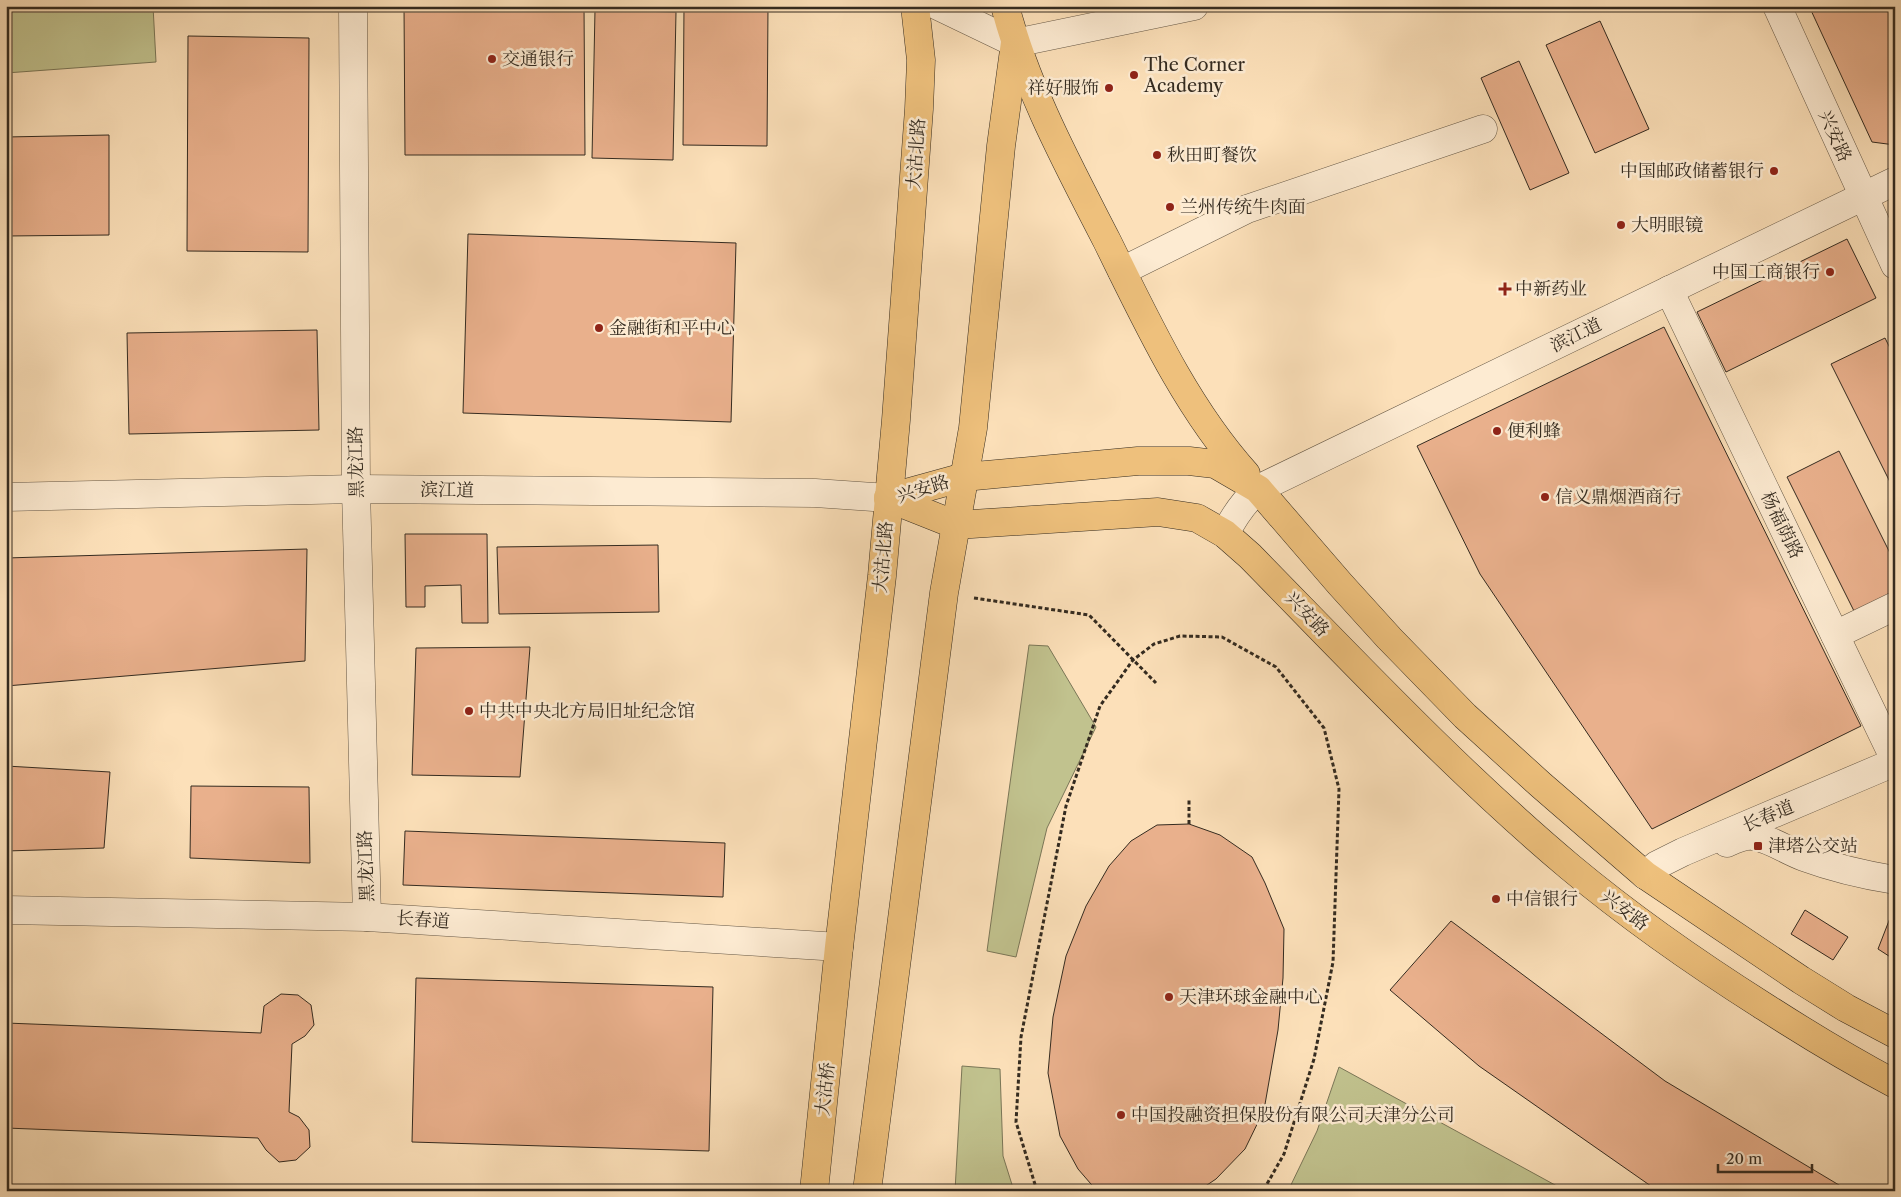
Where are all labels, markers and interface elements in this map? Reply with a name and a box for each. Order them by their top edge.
place label: 交通银行 [502,48,574,70]
marker: 交通银行 [486,53,498,65]
place label: The Corner Academy [1143,54,1245,97]
marker: The Corner Academy [1128,69,1140,81]
place label: 祥好服饰 [1027,77,1099,99]
marker: 祥好服饰 [1103,82,1115,94]
street label: 兴安路 [1814,107,1856,165]
street label: 大沽北路 [903,117,929,191]
place label: 秋田町餐饮 [1167,144,1257,166]
marker: 秋田町餐饮 [1151,149,1163,161]
place label: 中国邮政储蓄银行 [1620,160,1764,182]
marker: 中国邮政储蓄银行 [1768,165,1780,177]
place label: 兰州传统牛肉面 [1180,196,1306,218]
marker: 兰州传统牛肉面 [1164,201,1176,213]
place label: 大明眼镜 [1631,214,1703,236]
marker: 大明眼镜 [1615,219,1627,231]
place label: 中国工商银行 [1712,261,1820,283]
marker: 中国工商银行 [1824,266,1836,278]
place label: 中新药业 [1515,278,1587,300]
marker: 中新药业 [1499,283,1511,295]
street label: 滨江道 [1547,313,1605,357]
place label: 金融街和平中心 [609,317,735,339]
marker: 金融街和平中心 [593,322,605,334]
place label: 便利蜂 [1507,420,1561,442]
marker: 便利蜂 [1491,425,1503,437]
street label: 黑龙江路 [344,426,368,498]
street label: 兴安路 [894,471,952,507]
street label: 滨江道 [420,479,474,501]
place label: 信义鼎烟酒商行 [1555,486,1681,508]
street label: 杨福荫路 [1756,488,1808,562]
marker: 信义鼎烟酒商行 [1539,491,1551,503]
street label: 大沽北路 [869,520,897,594]
street label: 兴安路 [1280,587,1334,641]
place label: 中共中央北方局旧址纪念馆 [479,700,695,722]
marker: 中共中央北方局旧址纪念馆 [463,705,475,717]
street label: 长春道 [1739,795,1797,837]
street label: 黑龙江路 [354,830,378,902]
place label: 津塔公交站 [1768,835,1858,857]
marker: 津塔公交站 [1752,840,1764,852]
street label: 兴安路 [1597,885,1653,935]
place label: 中信银行 [1506,888,1578,910]
marker: 中信银行 [1490,893,1502,905]
street label: 长春道 [395,907,451,933]
place label: 天津环球金融中心 [1179,986,1323,1008]
marker: 天津环球金融中心 [1163,991,1175,1003]
street label: 大沽桥 [811,1061,839,1117]
place label: 中国投融资担保股份有限公司天津分公司 [1131,1104,1455,1126]
marker: 中国投融资担保股份有限公司天津分公司 [1115,1109,1127,1121]
scale bar [1718,1142,1812,1174]
text: 20 m [1726,1149,1762,1168]

